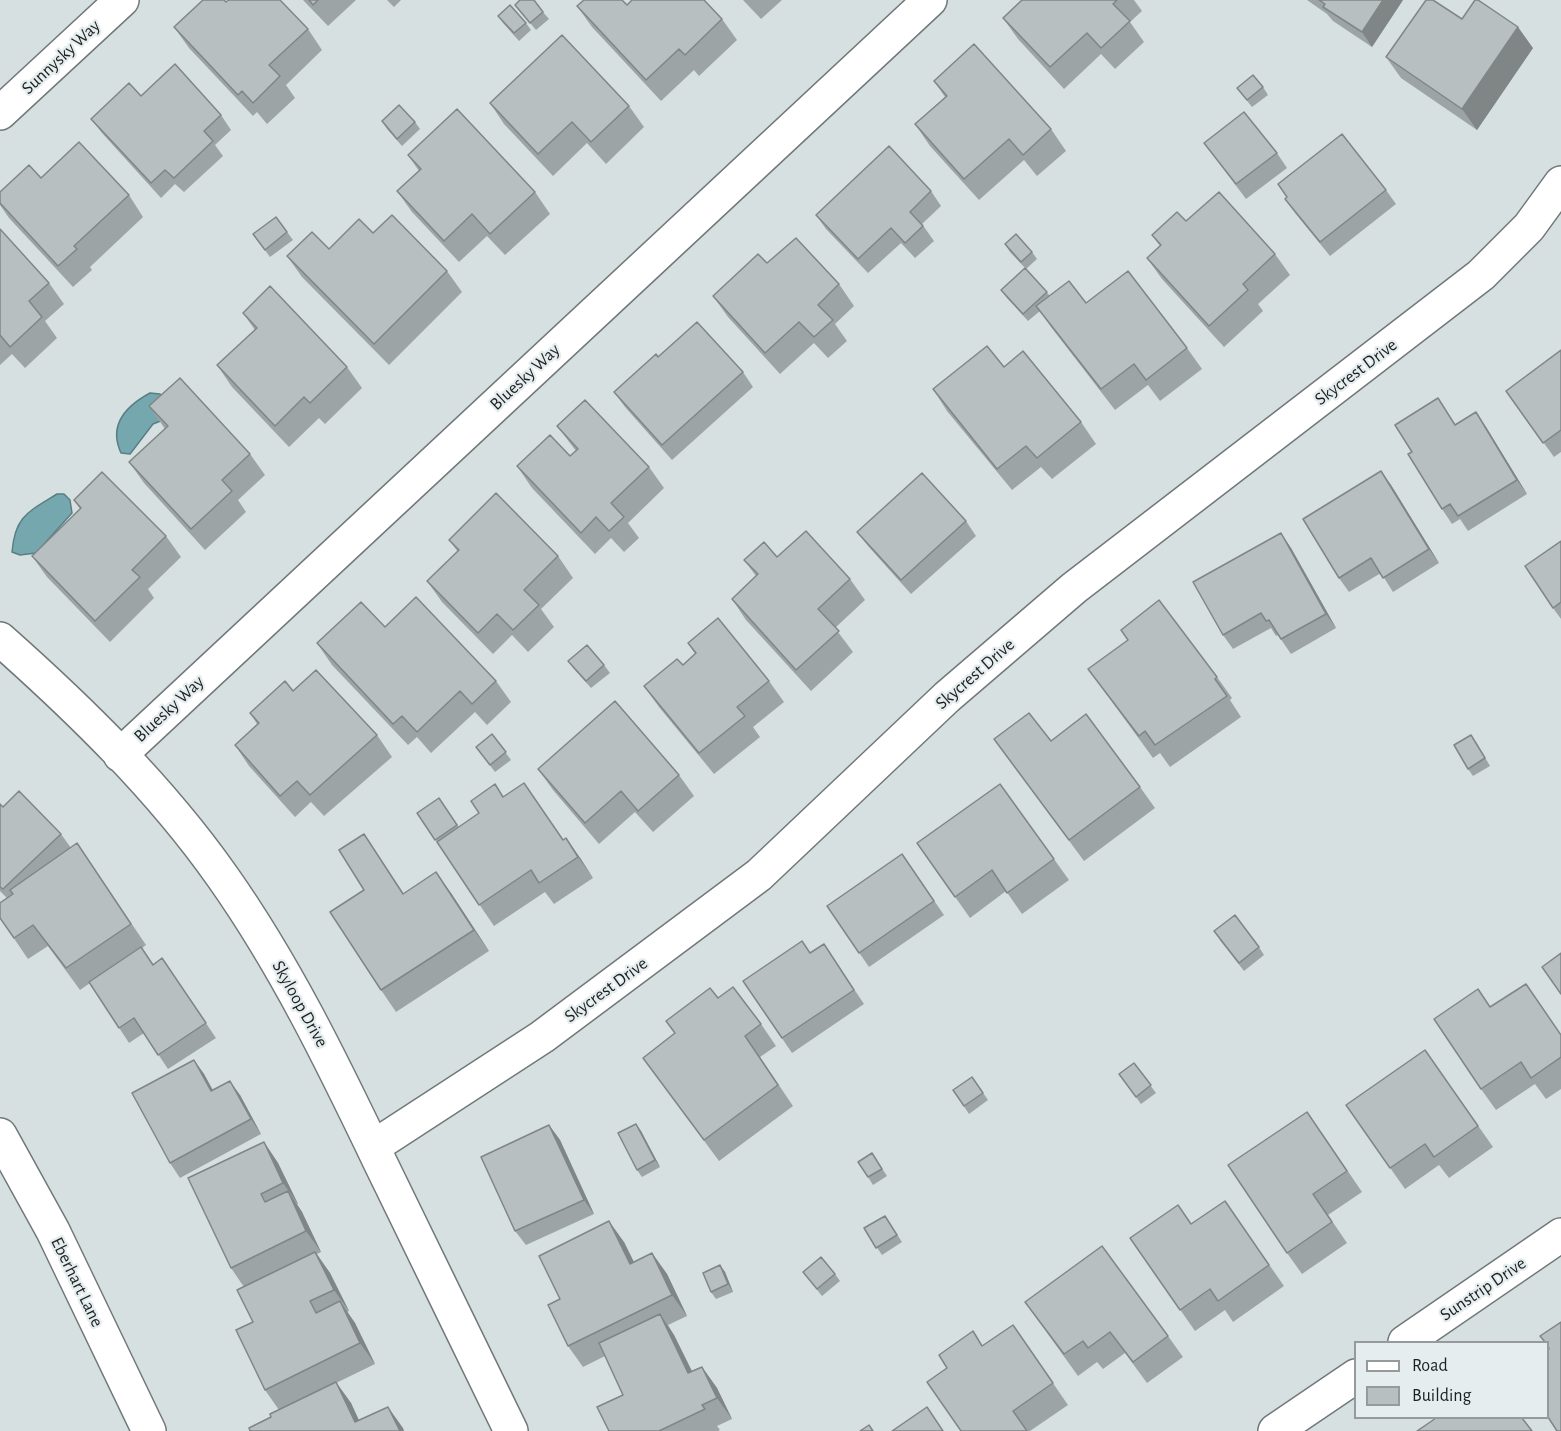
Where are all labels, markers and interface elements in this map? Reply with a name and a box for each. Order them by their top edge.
street label: Sunnysky Way [17,15,105,99]
street label: Skycrest Drive [1311,334,1401,410]
street label: Bluesky Way [485,339,565,415]
street label: Skycrest Drive [931,634,1019,714]
street label: Bluesky Way [129,671,209,747]
street label: Skycrest Drive [560,953,652,1027]
street label: Skyloop Drive [267,957,333,1051]
street label: Eberhart Lane [46,1234,108,1330]
street label: Sunstrip Drive [1436,1252,1530,1326]
legend [1354,1341,1549,1419]
text: Road [1412,1357,1448,1375]
text: Building [1412,1387,1471,1405]

